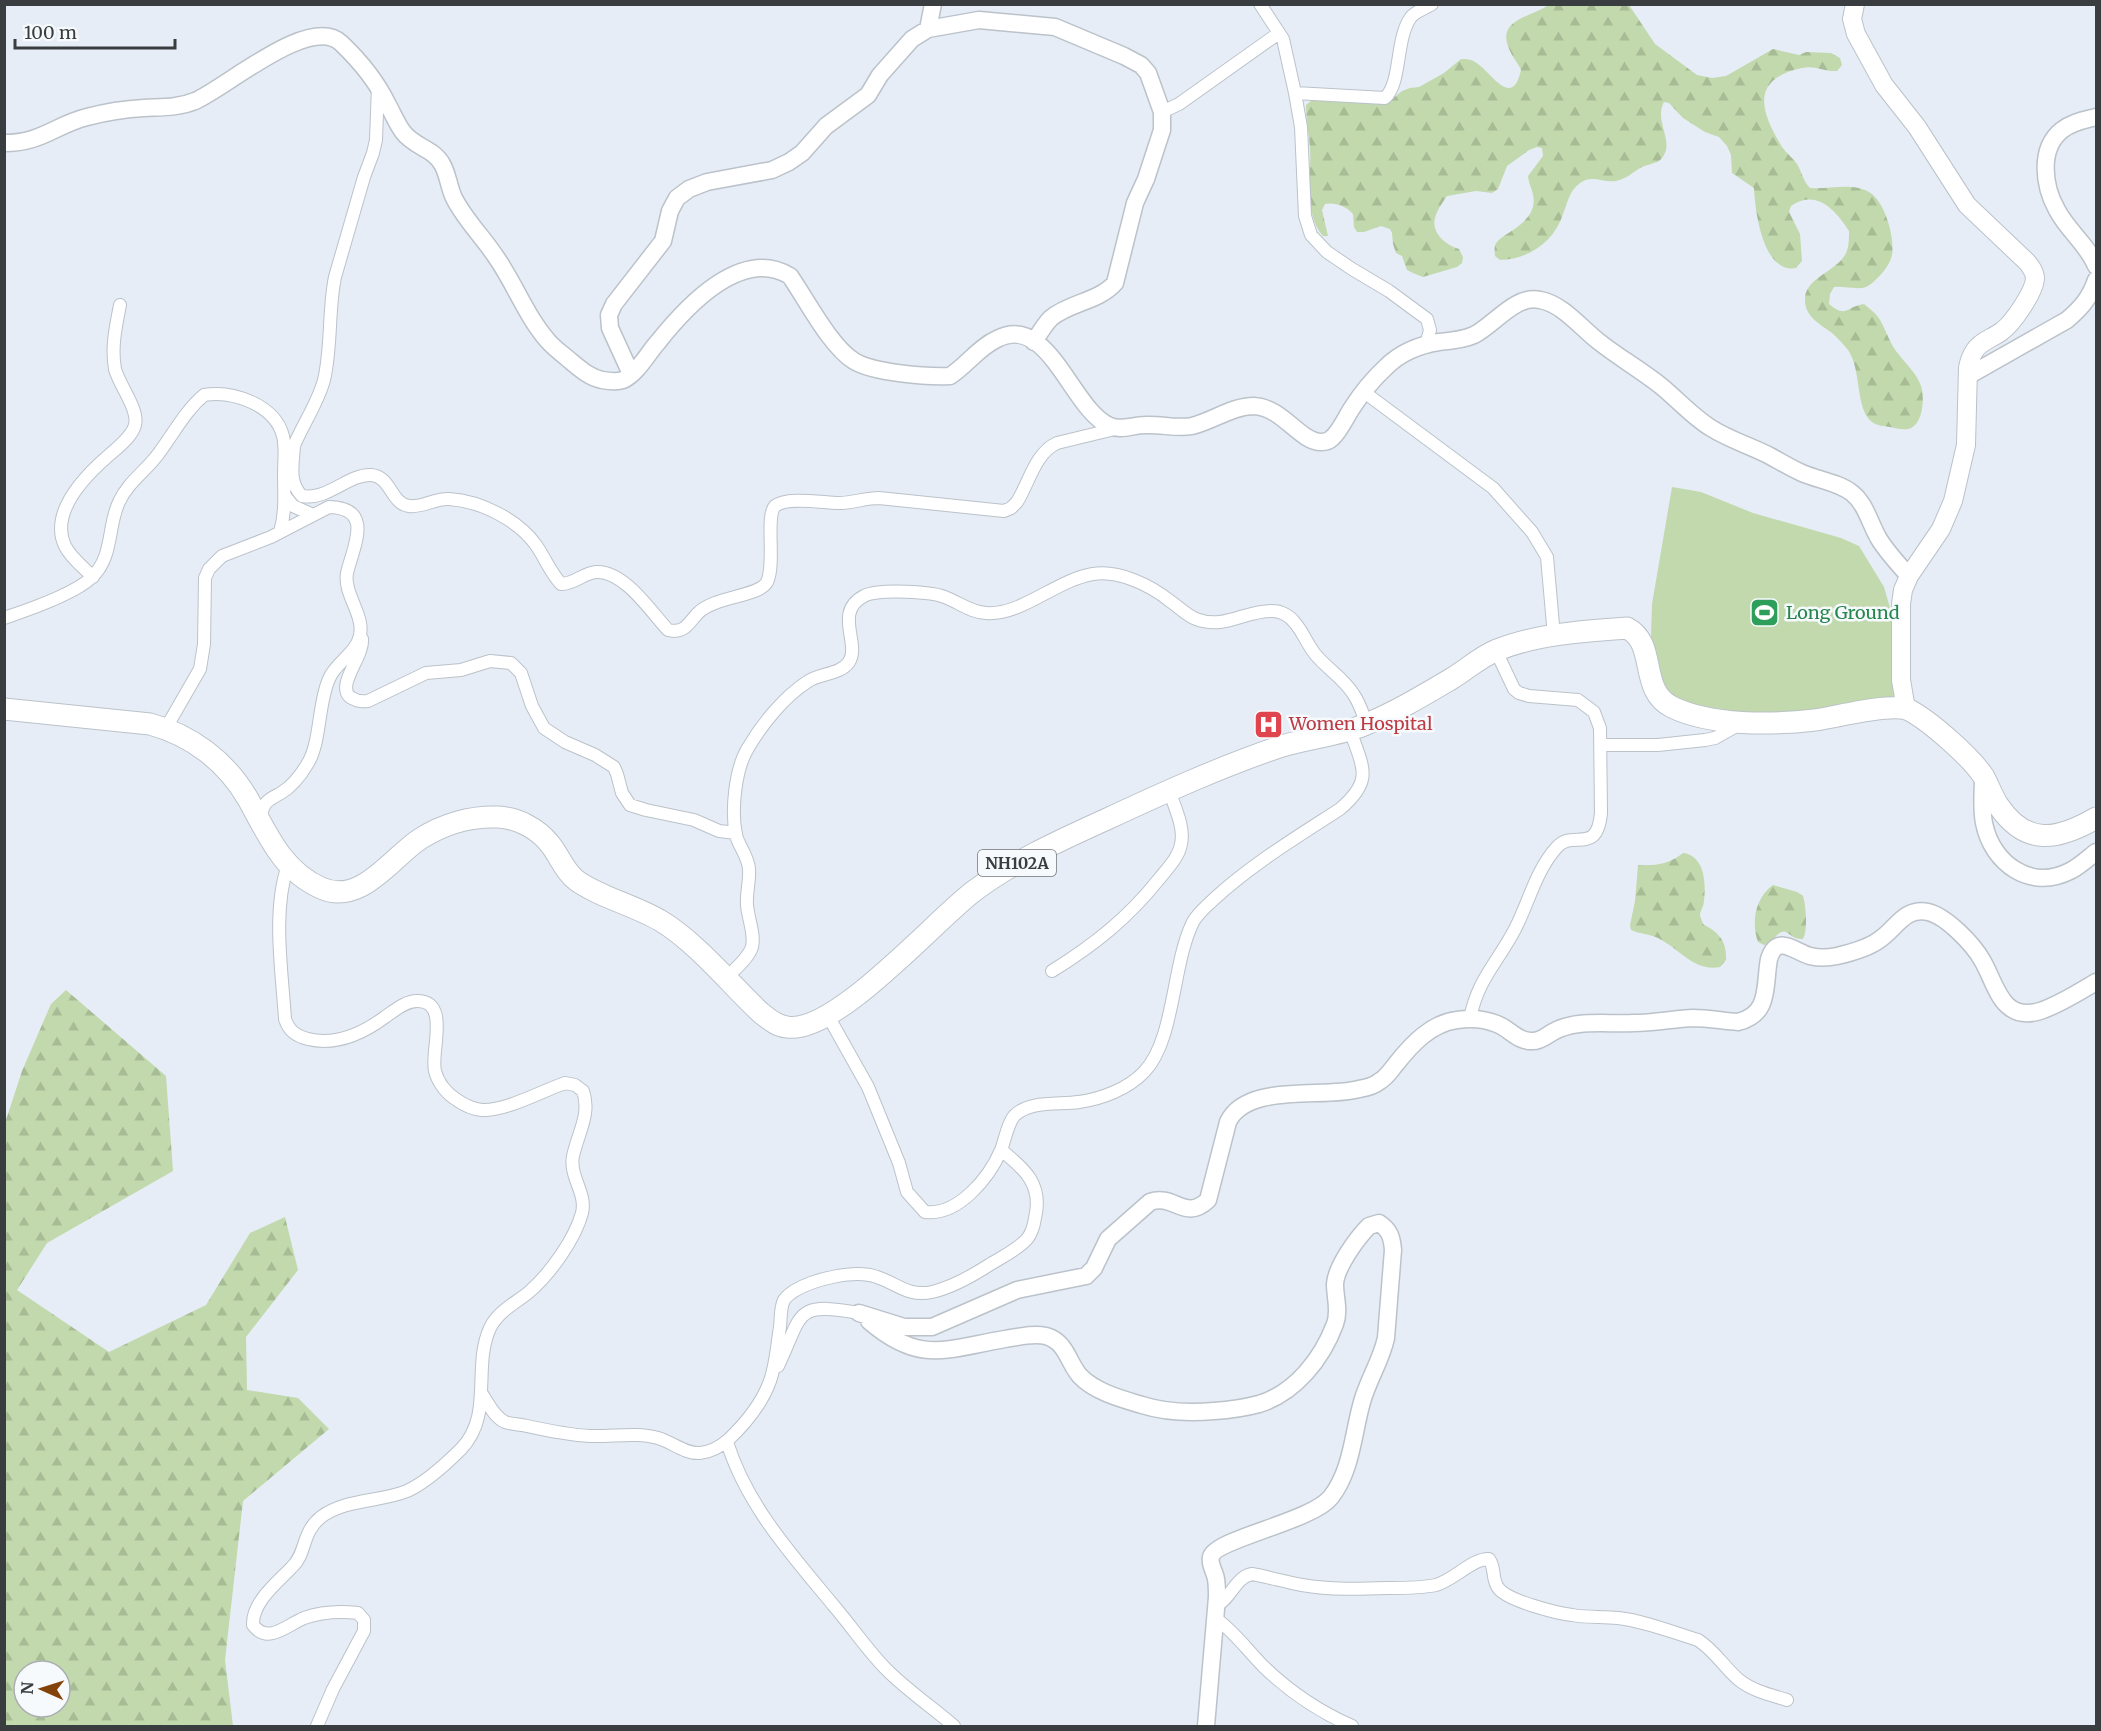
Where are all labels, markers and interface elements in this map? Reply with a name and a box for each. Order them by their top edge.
scale bar [15,12,176,50]
text: 100 m [24,21,77,44]
sports icon: Long Ground [1749,597,1781,629]
place label: Long Ground [1786,601,1900,624]
hospital icon: Women Hospital [1252,708,1284,740]
place label: Women Hospital [1288,712,1433,735]
road number: NH102A [978,850,1056,876]
north arrow [12,1659,72,1719]
text: N [17,1681,37,1695]

